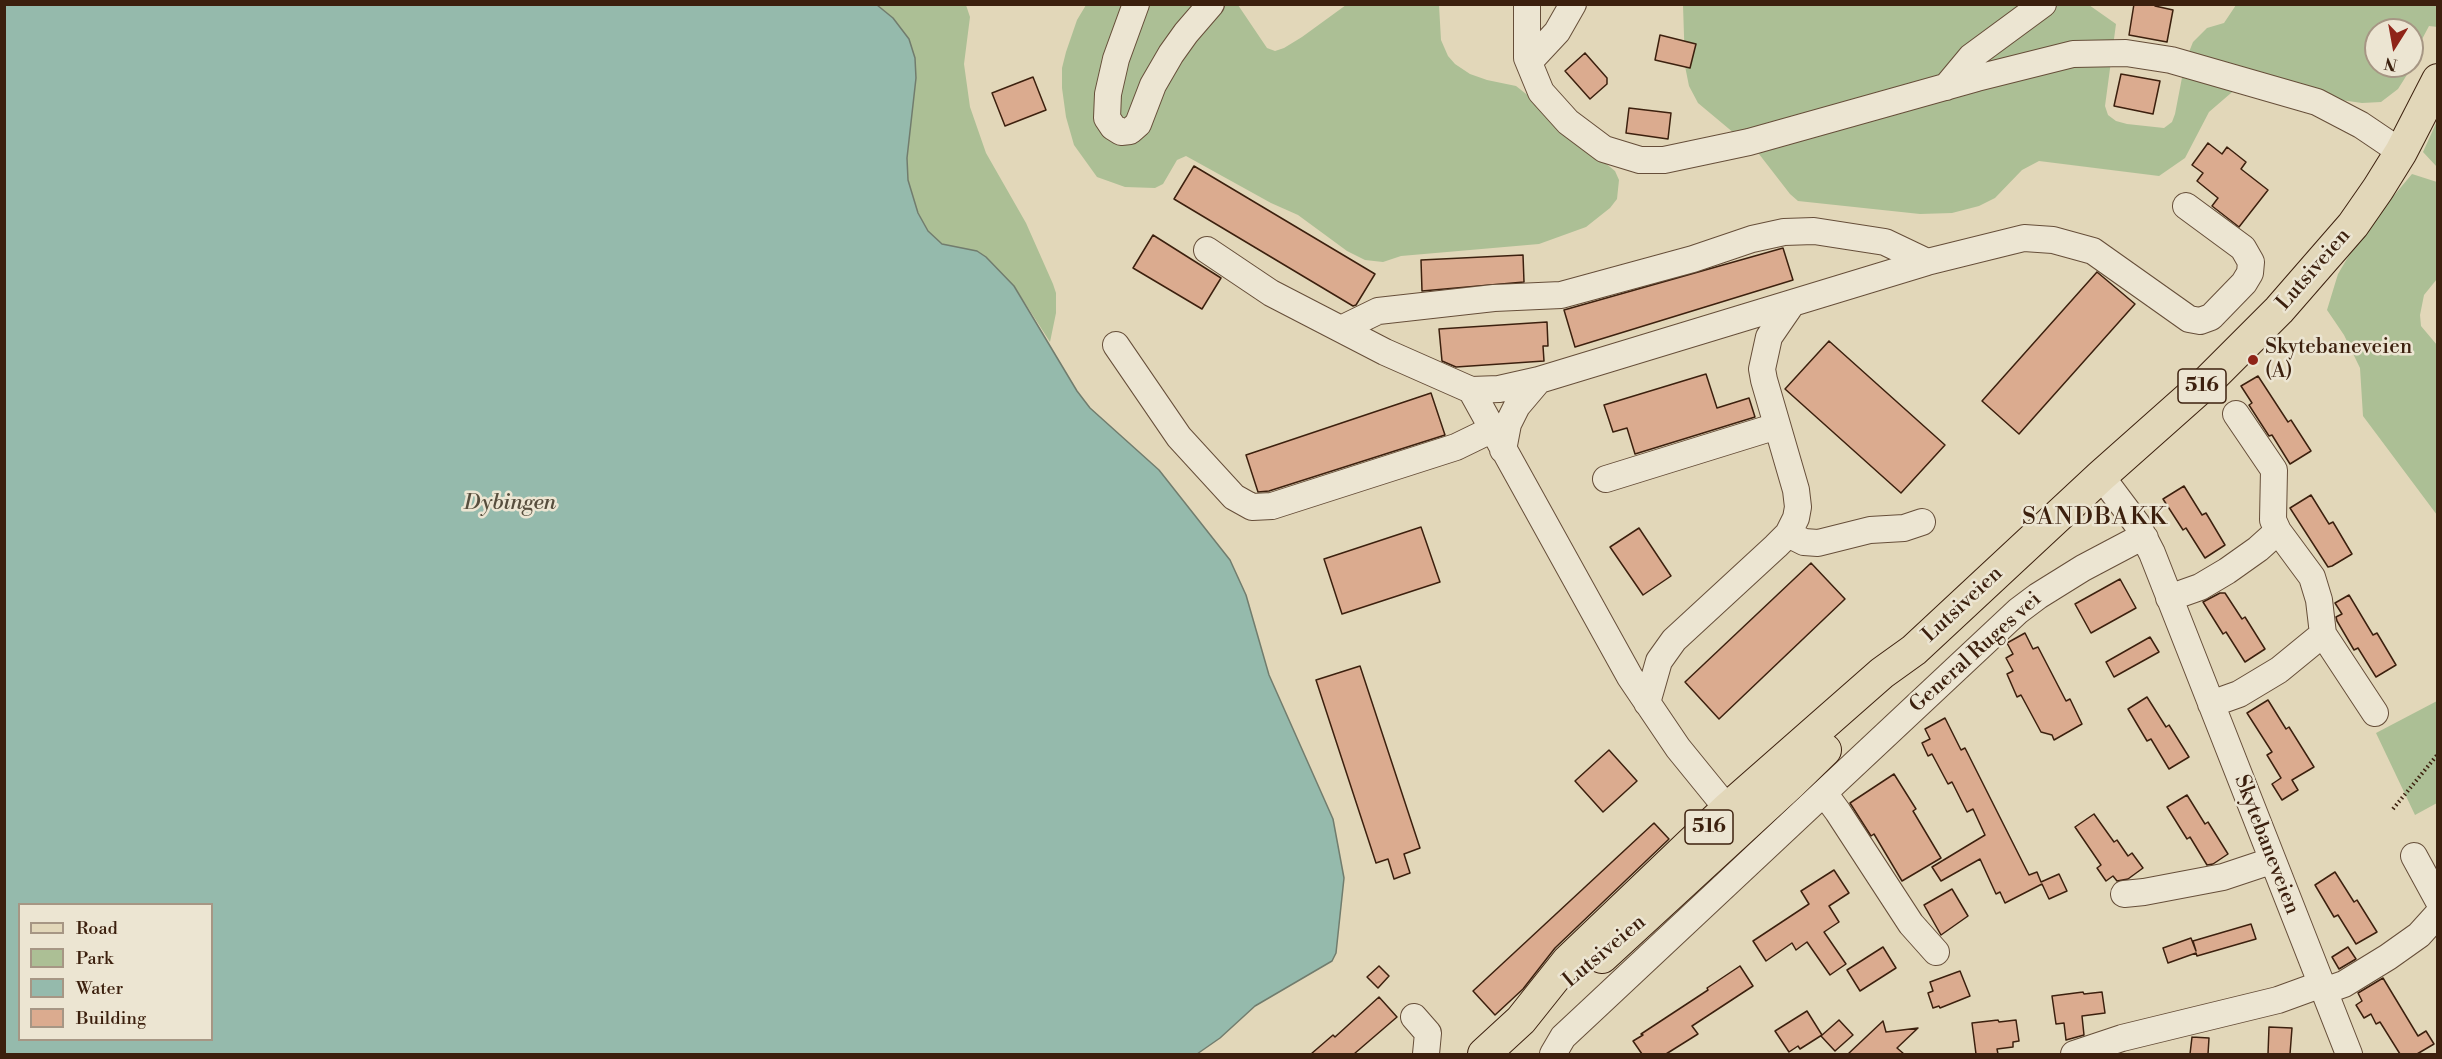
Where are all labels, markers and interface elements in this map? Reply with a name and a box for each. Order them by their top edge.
north arrow [2364,18,2424,78]
text: N [2383,53,2399,75]
street label: Lutsiveien [2272,224,2356,316]
place label: Skytebaneveien (A) [2265,335,2412,385]
marker: Skytebaneveien (A) [2246,353,2260,367]
road number: 516 [2178,369,2226,403]
water label: Dybingen [464,491,556,517]
district label: SANDBAKK [2022,504,2168,532]
street label: Lutsiveien [1918,562,2008,648]
street label: General Ruges vei [1905,587,2047,719]
street label: Skytebaneveien [2228,772,2304,918]
road number: 516 [1685,810,1733,844]
legend [18,903,213,1041]
street label: Lutsiveien [1559,910,1651,994]
text: Road [76,917,118,940]
text: Park [76,947,113,970]
text: Water [76,977,123,1000]
text: Building [76,1007,146,1030]

